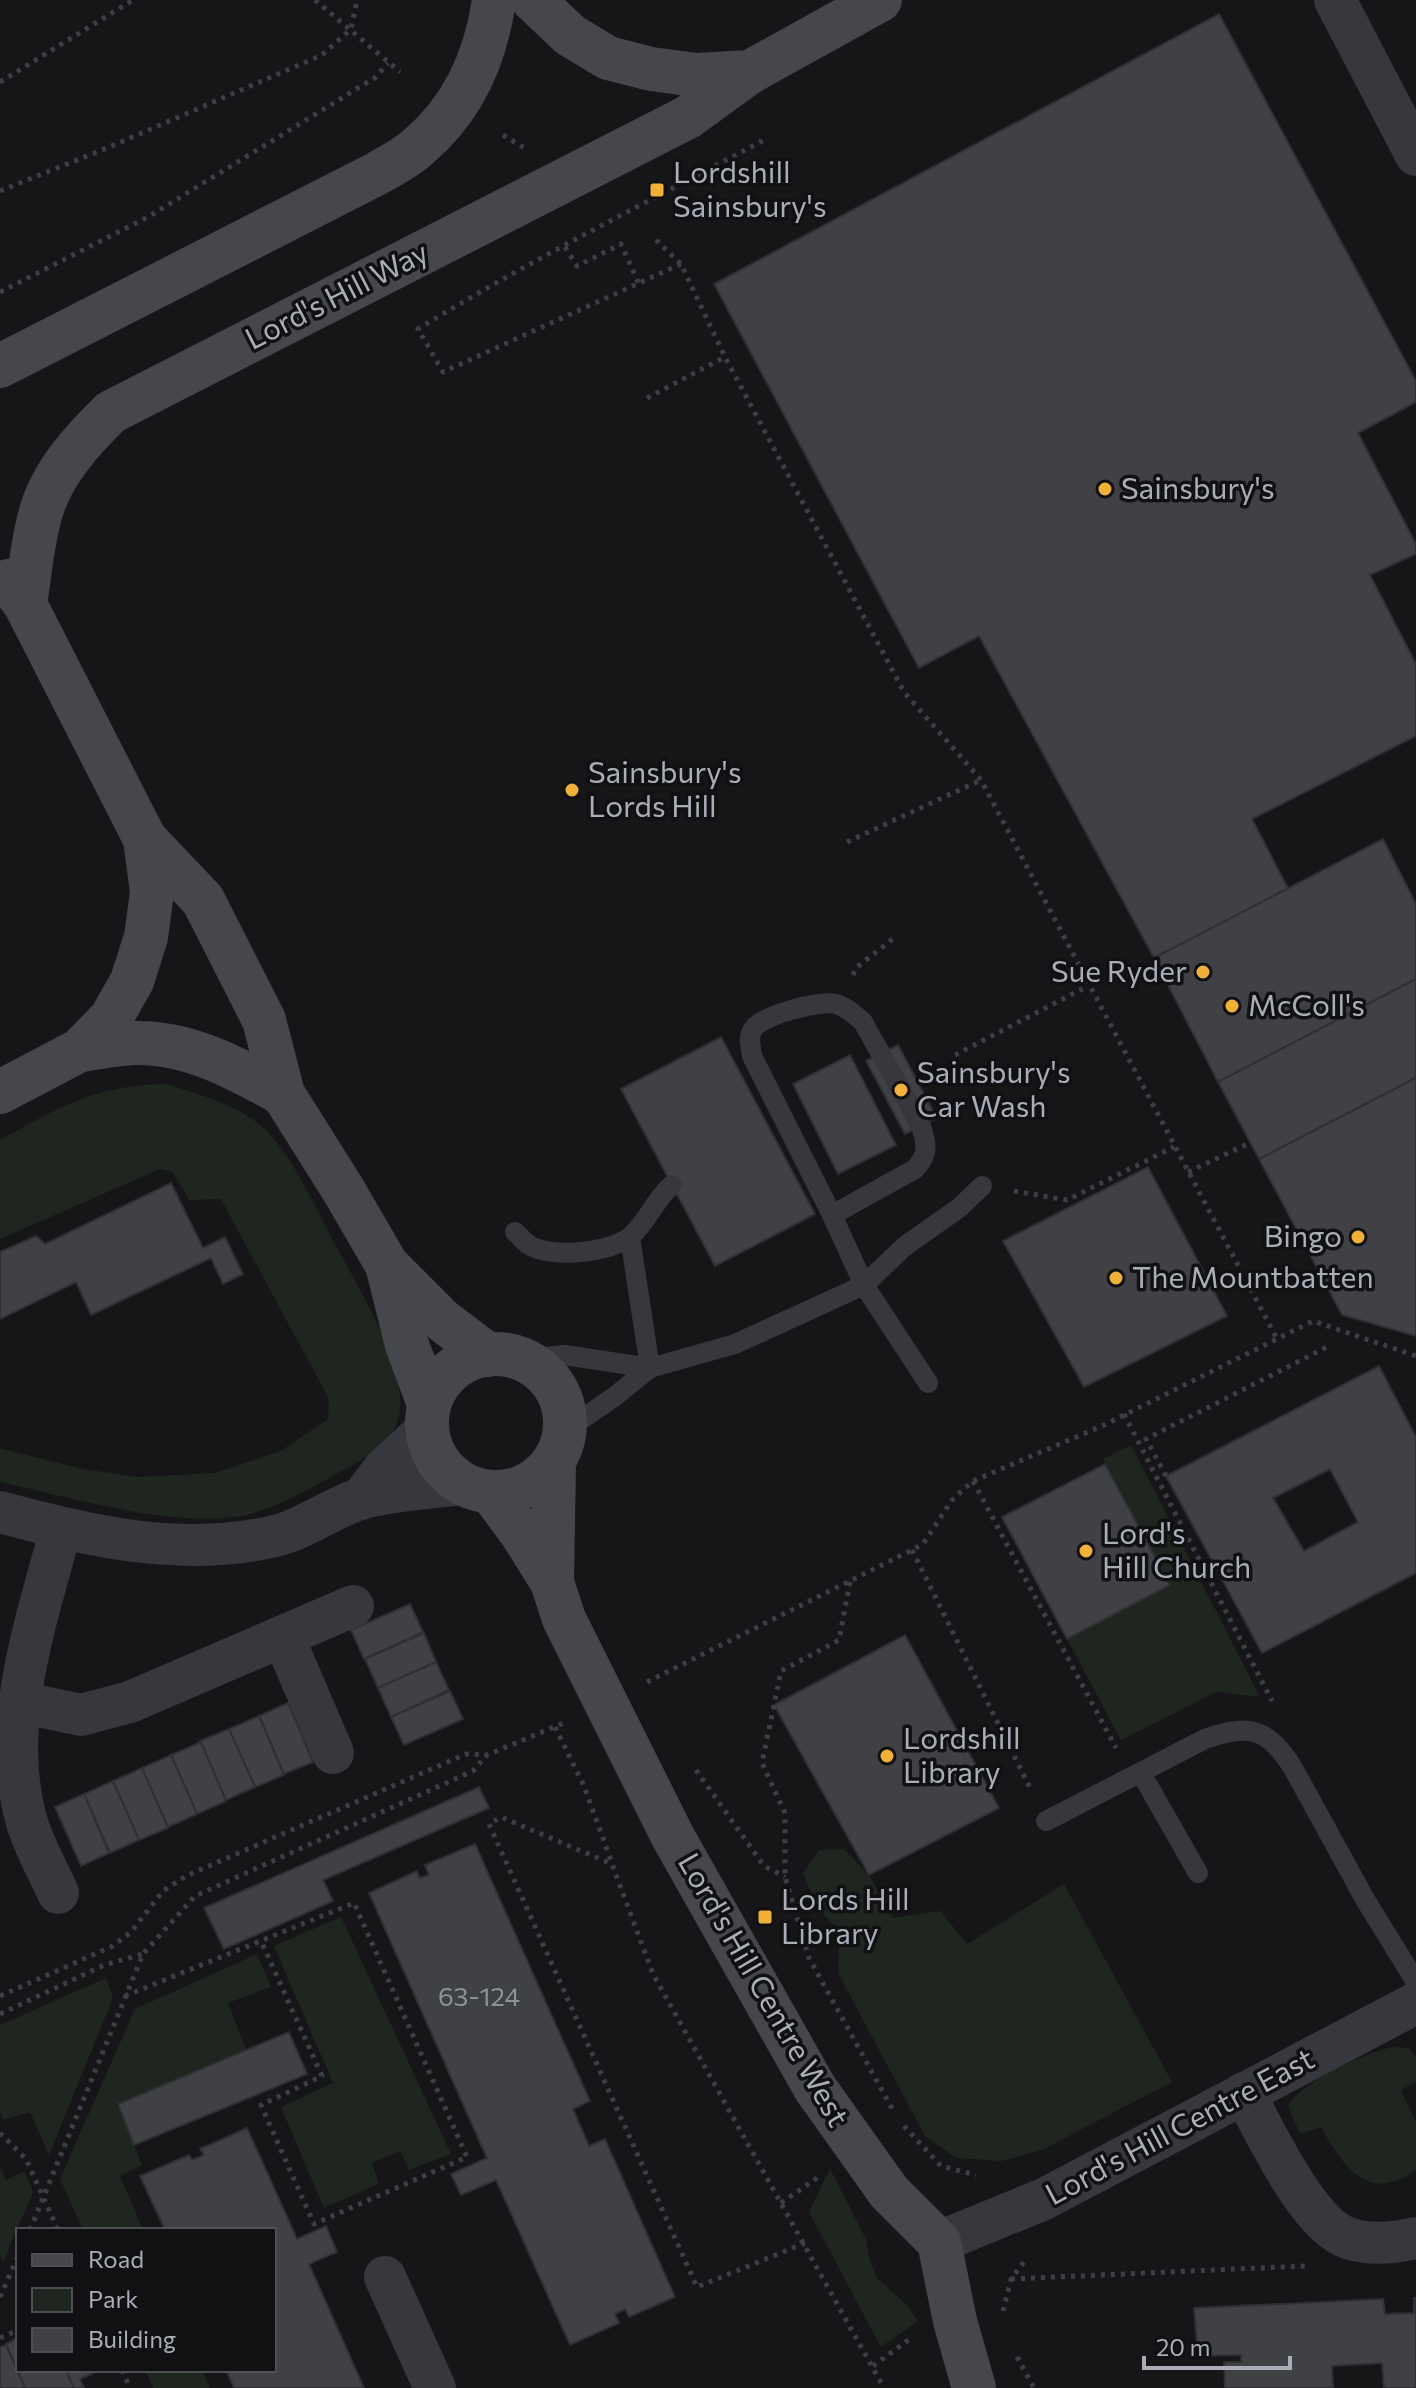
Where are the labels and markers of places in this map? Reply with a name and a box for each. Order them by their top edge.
place label: Lordshill Sainsbury's [673,152,827,223]
marker: Lordshill Sainsbury's [648,181,666,199]
place label: Sainsbury's [1121,468,1275,505]
marker: Sainsbury's [1096,480,1114,498]
place label: Sainsbury's Lords Hill [588,752,742,823]
marker: Sainsbury's Lords Hill [563,781,581,799]
place label: Sue Ryder [1051,951,1187,988]
marker: Sue Ryder [1194,963,1212,981]
place label: McColl's [1248,985,1365,1022]
marker: McColl's [1223,997,1241,1015]
place label: Sainsbury's Car Wash [917,1052,1071,1123]
marker: Sainsbury's Car Wash [892,1081,910,1099]
place label: Bingo [1264,1216,1342,1253]
marker: Bingo [1349,1228,1367,1246]
place label: The Mountbatten [1132,1257,1374,1294]
marker: The Mountbatten [1107,1269,1125,1287]
place label: Lord's Hill Church [1102,1513,1251,1584]
marker: Lord's Hill Church [1077,1542,1095,1560]
place label: Lordshill Library [903,1718,1021,1789]
marker: Lordshill Library [878,1747,896,1765]
place label: Lords Hill Library [781,1879,910,1950]
marker: Lords Hill Library [756,1908,774,1926]

